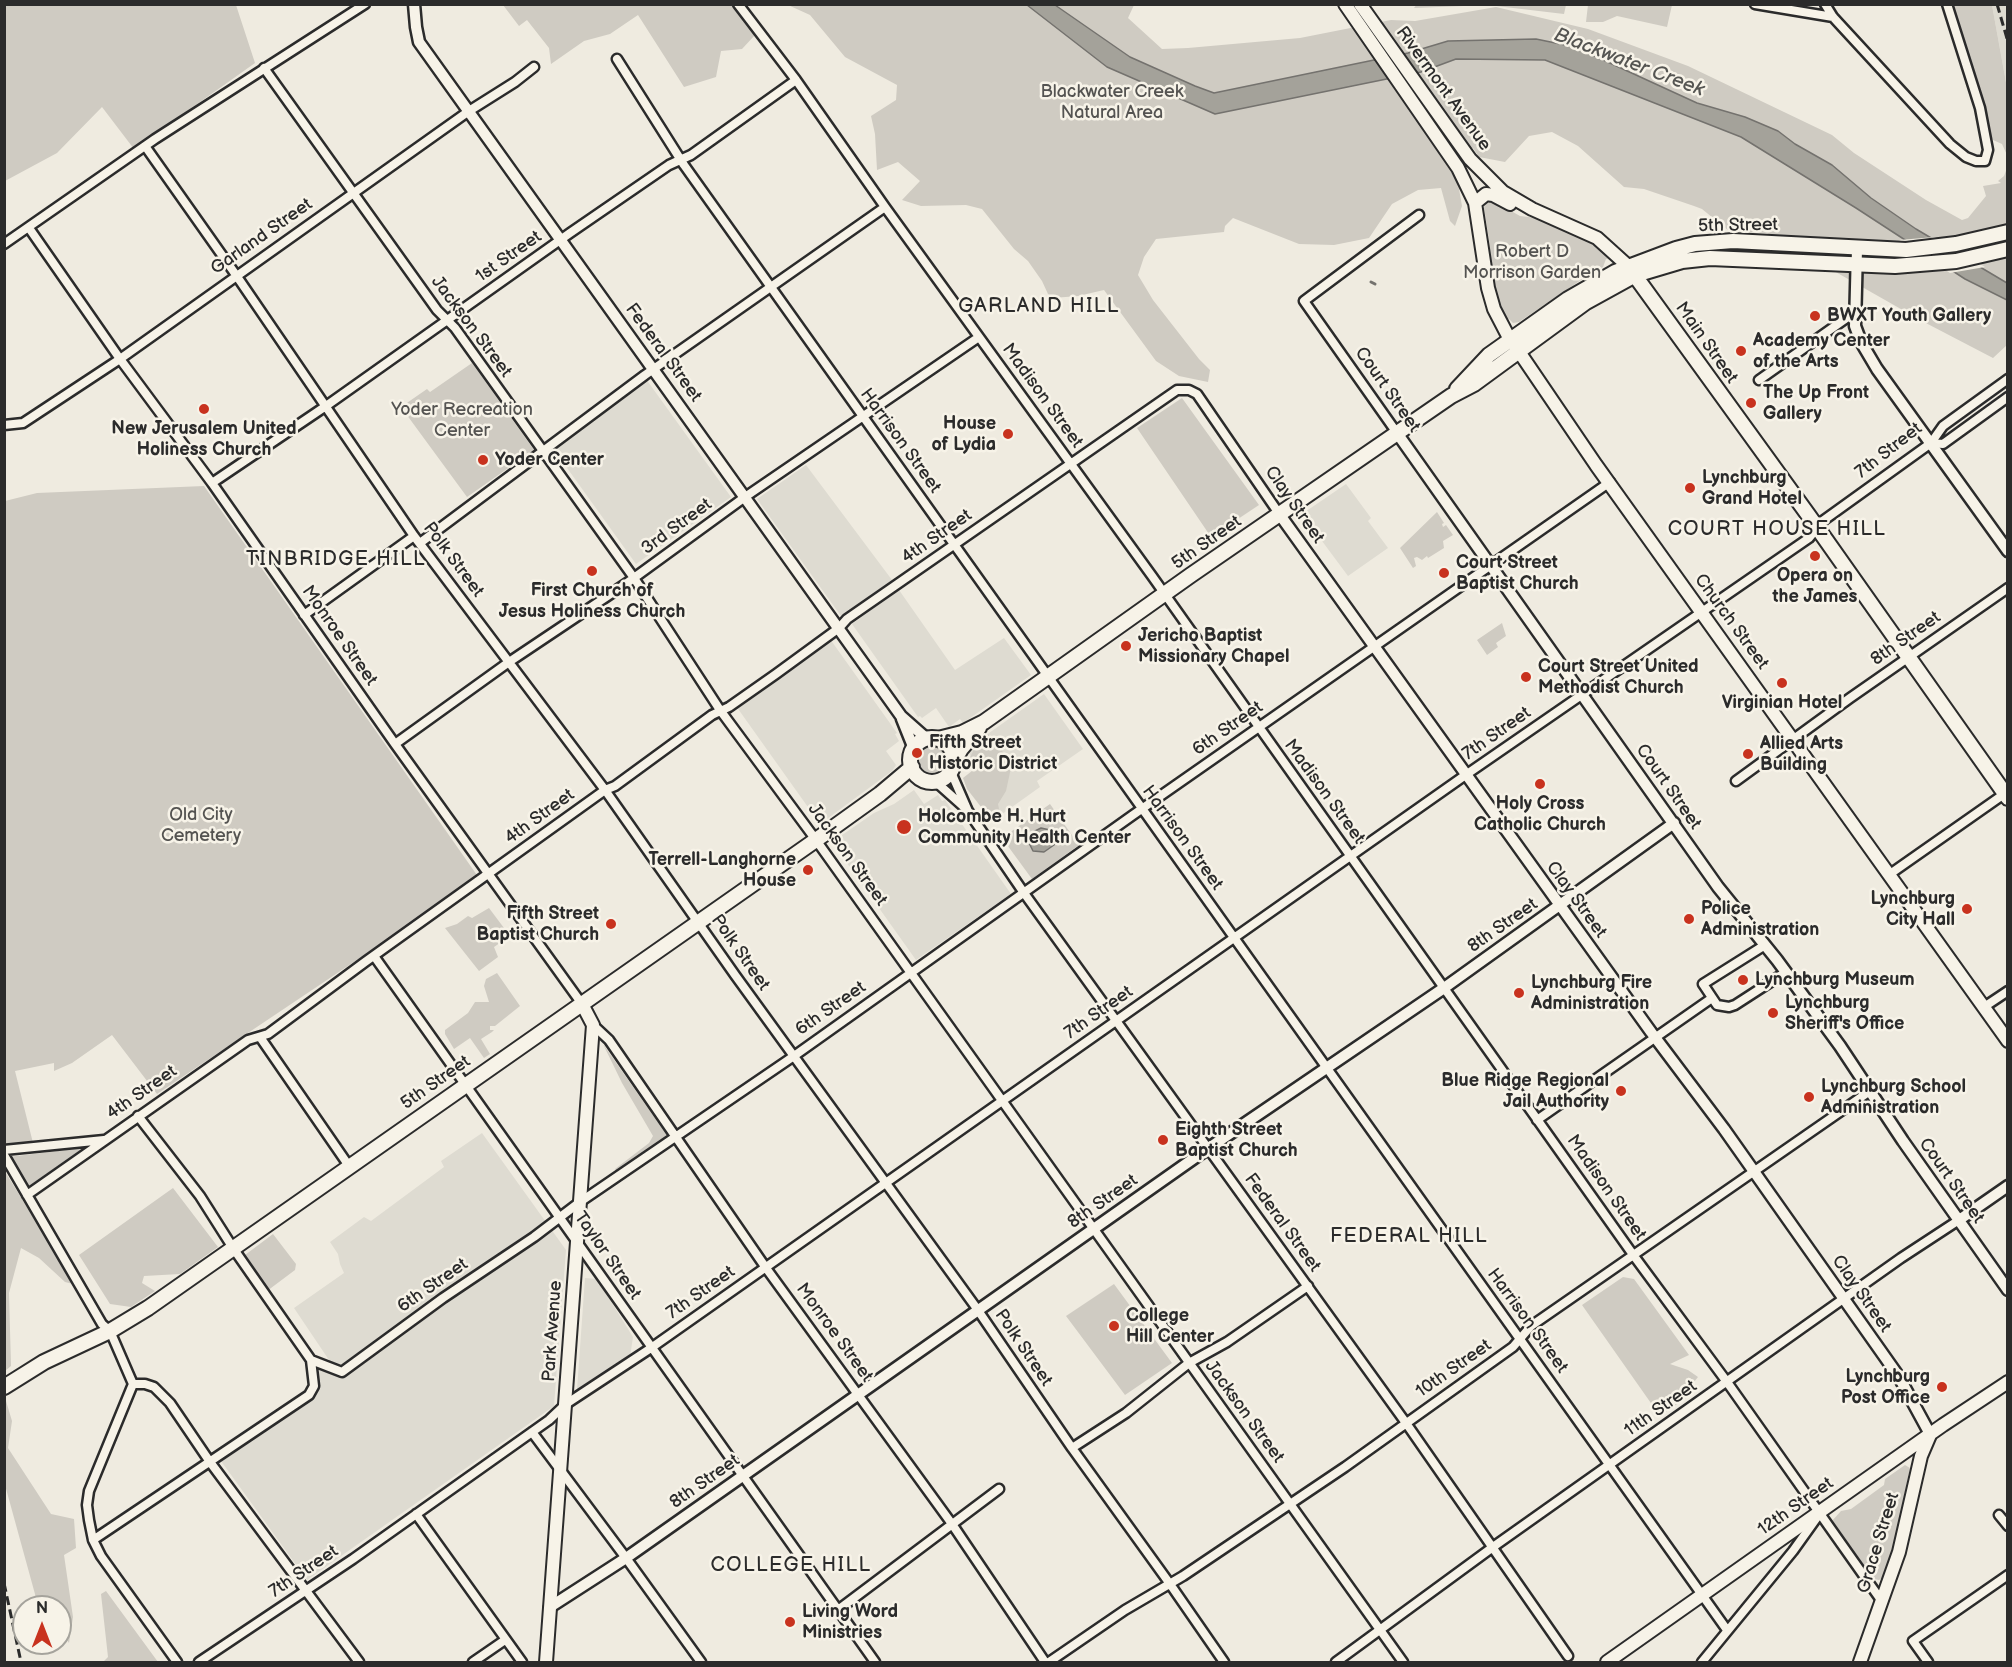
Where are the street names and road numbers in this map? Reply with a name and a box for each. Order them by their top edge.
street label: Rivermont Avenue [1391,23,1495,155]
street label: Garland Street [207,194,317,280]
street label: 5th Street [1698,215,1778,237]
street label: 1st Street [472,226,546,288]
street label: Jackson Street [426,272,516,382]
street label: Main Street [1670,298,1742,388]
street label: Federal Street [620,300,706,406]
street label: Madison Street [997,340,1087,452]
street label: Court Street [1350,343,1424,437]
street label: Harrison Street [855,384,945,498]
street label: 7th Street [1851,418,1927,484]
street label: Clay Street [1260,462,1328,548]
street label: 3rd Street [638,494,716,560]
street label: 4th Street [898,505,976,569]
street label: 5th Street [1168,511,1246,575]
street label: Polk Street [418,518,488,602]
street label: Church Street [1689,570,1773,674]
street label: Monroe Street [297,582,381,690]
street label: 8th Street [1867,607,1945,671]
street label: 6th Street [1189,697,1267,761]
street label: 7th Street [1459,703,1535,765]
street label: Madison Street [1279,736,1369,848]
street label: Court Street [1631,740,1705,834]
street label: Harrison Street [1137,781,1227,895]
street label: 4th Street [501,785,579,849]
street label: Jackson Street [803,800,891,910]
street label: Clay Street [1541,858,1611,942]
street label: 8th Street [1464,894,1542,958]
street label: Polk Street [706,911,774,995]
street label: 6th Street [792,977,870,1041]
street label: 7th Street [1061,982,1137,1044]
street label: 5th Street [397,1051,475,1115]
street label: 4th Street [103,1061,181,1125]
street label: Madison Street [1562,1131,1650,1245]
street label: Court Street [1914,1134,1988,1228]
street label: 8th Street [1064,1170,1142,1234]
street label: Federal Street [1239,1170,1325,1276]
street label: Taylor Street [569,1208,645,1304]
street label: Clay Street [1827,1251,1895,1337]
street label: 6th Street [394,1254,472,1318]
street label: 7th Street [663,1262,739,1324]
street label: Harrison Street [1482,1264,1572,1378]
street label: Monroe Street [791,1279,877,1387]
street label: Park Avenue [539,1280,567,1382]
street label: Polk Street [989,1306,1057,1390]
street label: 10th Street [1412,1335,1496,1403]
street label: Jackson Street [1200,1357,1288,1467]
street label: 11th Street [1621,1376,1701,1442]
street label: 8th Street [666,1450,744,1514]
street label: 12th Street [1754,1473,1838,1541]
street label: Grace Street [1853,1490,1905,1596]
street label: 7th Street [265,1541,343,1603]

